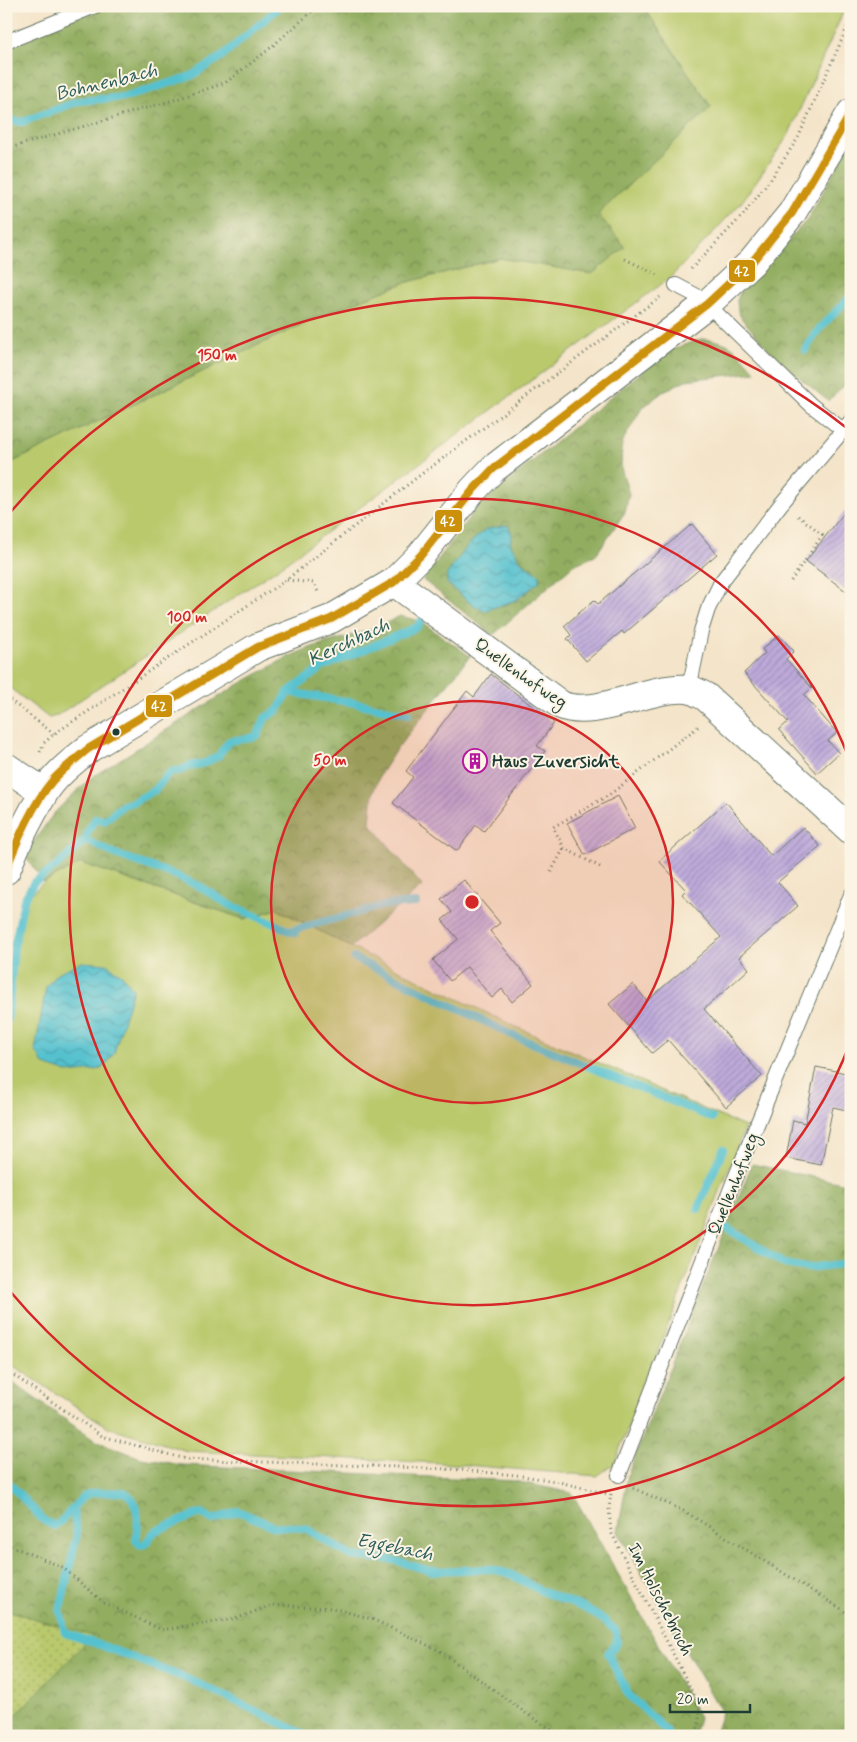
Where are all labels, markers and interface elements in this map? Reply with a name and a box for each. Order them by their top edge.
water label: Bohnenbach [53,58,160,107]
line badge: 42 [728,259,756,283]
text: 42 [734,263,750,281]
text: 150 m [197,346,237,366]
line badge: 42 [434,509,463,533]
text: 42 [440,513,456,531]
text: 100 m [167,608,207,628]
water label: Kerchbach [304,612,394,672]
street label: Quellenhofweg [469,633,572,716]
line badge: 42 [145,694,173,718]
text: 42 [151,698,167,716]
unlabelled marker [111,727,121,737]
building icon: Haus Zuversicht [462,748,488,774]
place label: Haus Zuversicht [492,750,620,774]
text: 50 m [313,751,347,771]
centre of rings [463,893,481,911]
street label: Quellenhofweg [702,1130,766,1240]
water label: Eggebach [354,1528,435,1569]
street label: Im Holschebruch [621,1539,699,1660]
scale bar [670,1682,750,1714]
text: 20 m [677,1690,709,1710]

